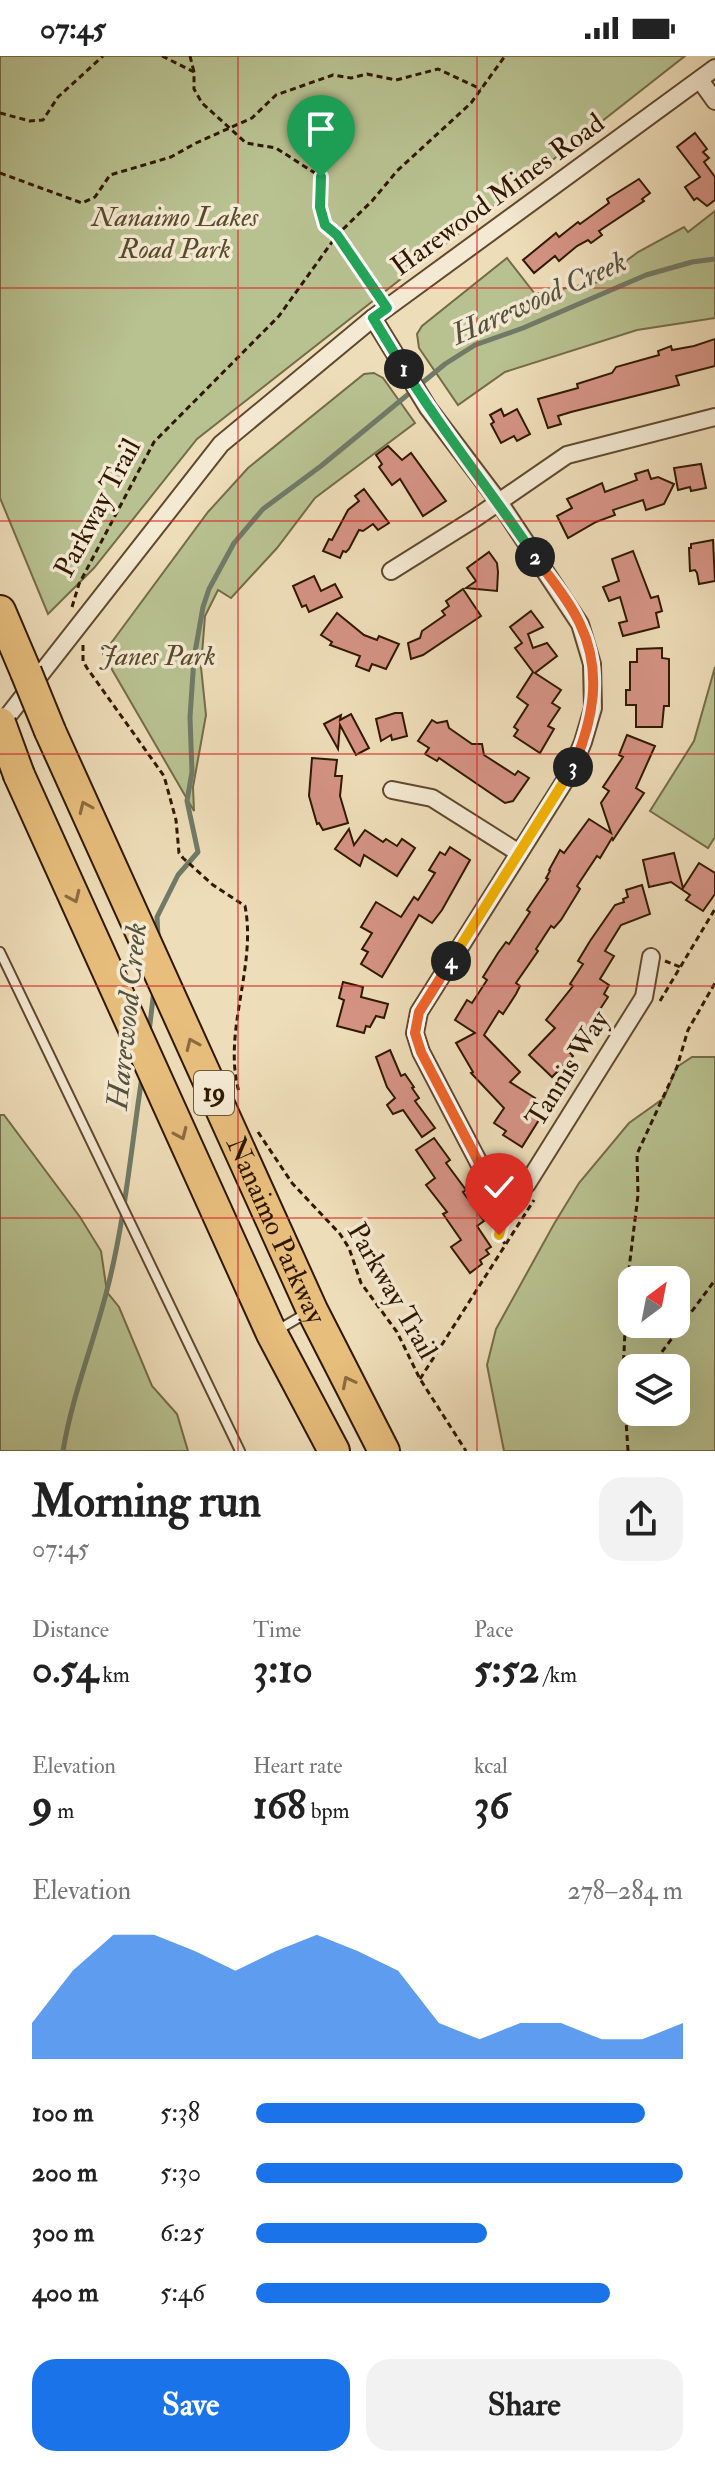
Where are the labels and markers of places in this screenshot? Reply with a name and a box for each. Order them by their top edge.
pin [287,95,355,177]
pin: 1 [384,349,424,389]
pin: 2 [515,537,555,577]
pin: 3 [553,747,593,787]
pin: 4 [431,941,471,981]
pin [465,1153,533,1235]

